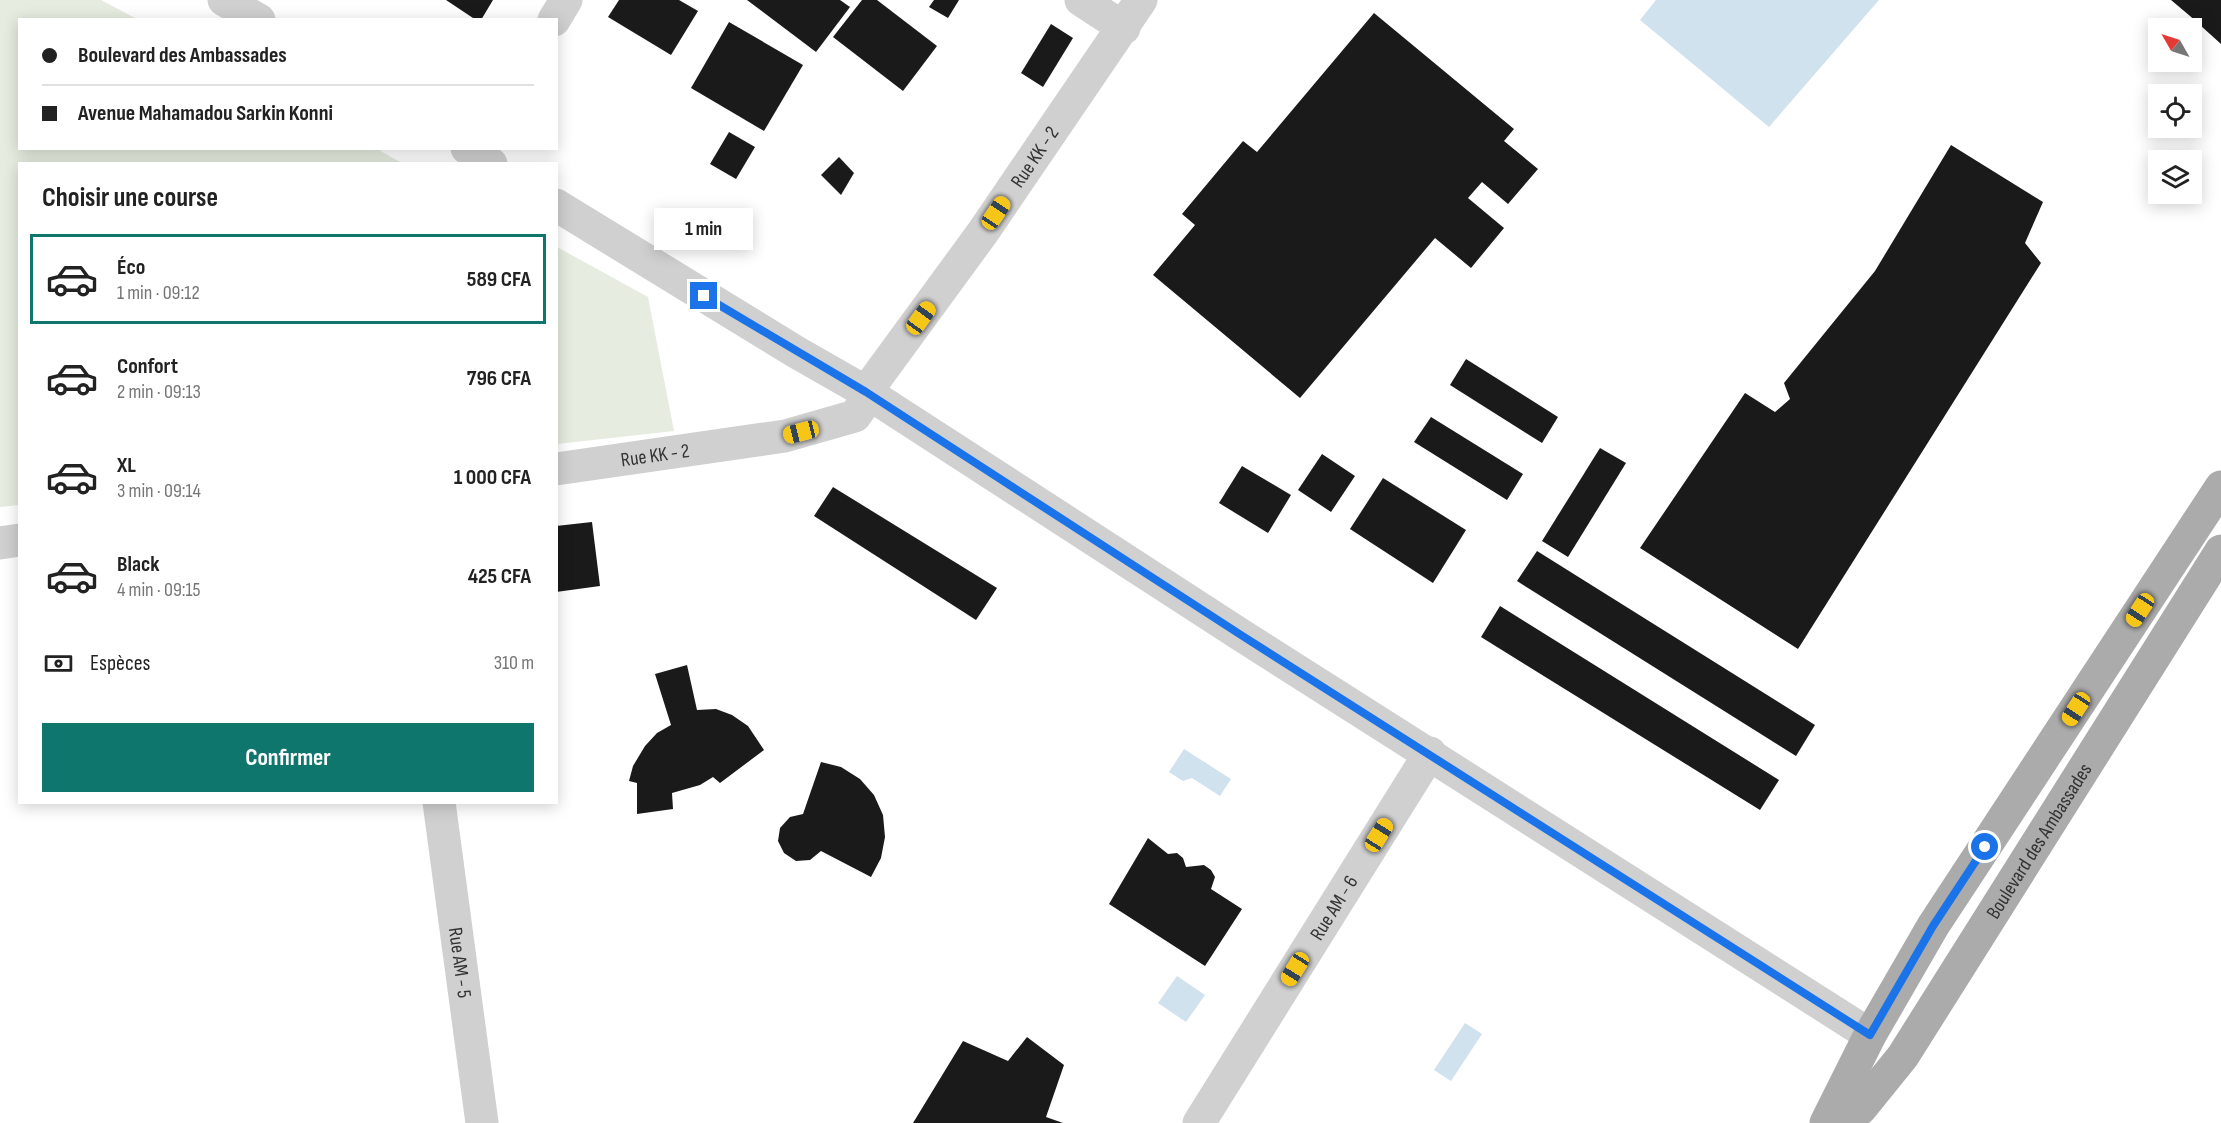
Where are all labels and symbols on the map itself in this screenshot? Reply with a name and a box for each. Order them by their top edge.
north arrow [2148,18,2202,72]
street label: Rue KK - 2 [1006,122,1064,192]
car [978,193,1014,233]
callout: 1 min [654,209,754,251]
route end [690,282,717,309]
car [903,298,939,338]
car [781,419,821,445]
street label: Rue KK - 2 [619,439,691,473]
car [2123,590,2157,630]
car [2059,689,2093,729]
street label: Boulevard des Ambassades [1982,759,2097,923]
car [1362,815,1396,855]
route start [1971,833,1998,860]
street label: Rue AM - 6 [1305,871,1364,945]
street label: Rue AM - 5 [443,926,476,1000]
car [1278,949,1312,989]

